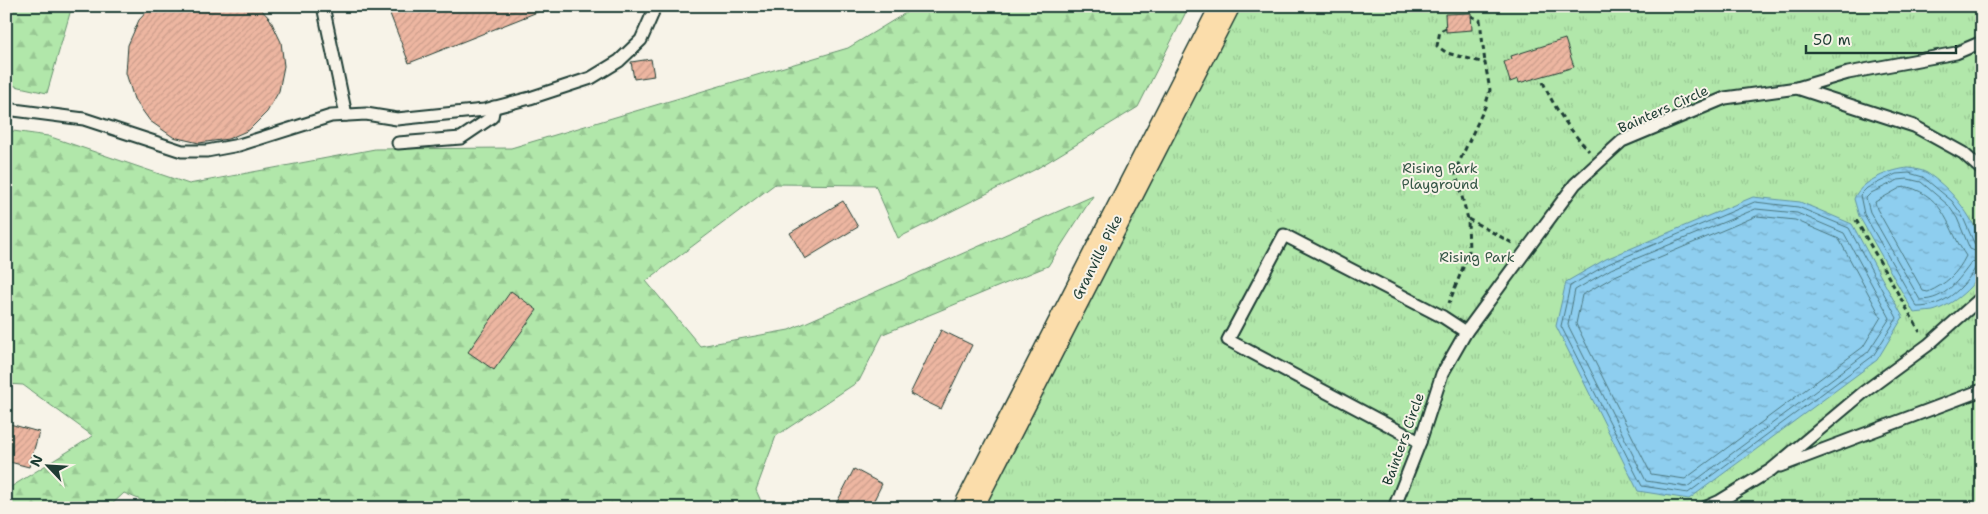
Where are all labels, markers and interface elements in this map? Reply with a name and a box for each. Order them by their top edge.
scale bar [1806,22,1956,54]
text: 50 m [1813,30,1851,50]
street label: Bainters Circle [1615,81,1711,137]
park label: Rising Park Playground [1402,159,1479,193]
street label: Granville Pike [1068,211,1126,302]
park label: Rising Park [1439,248,1515,266]
street label: Bainters Circle [1378,390,1428,488]
north arrow [22,442,72,492]
text: N [26,452,47,469]

